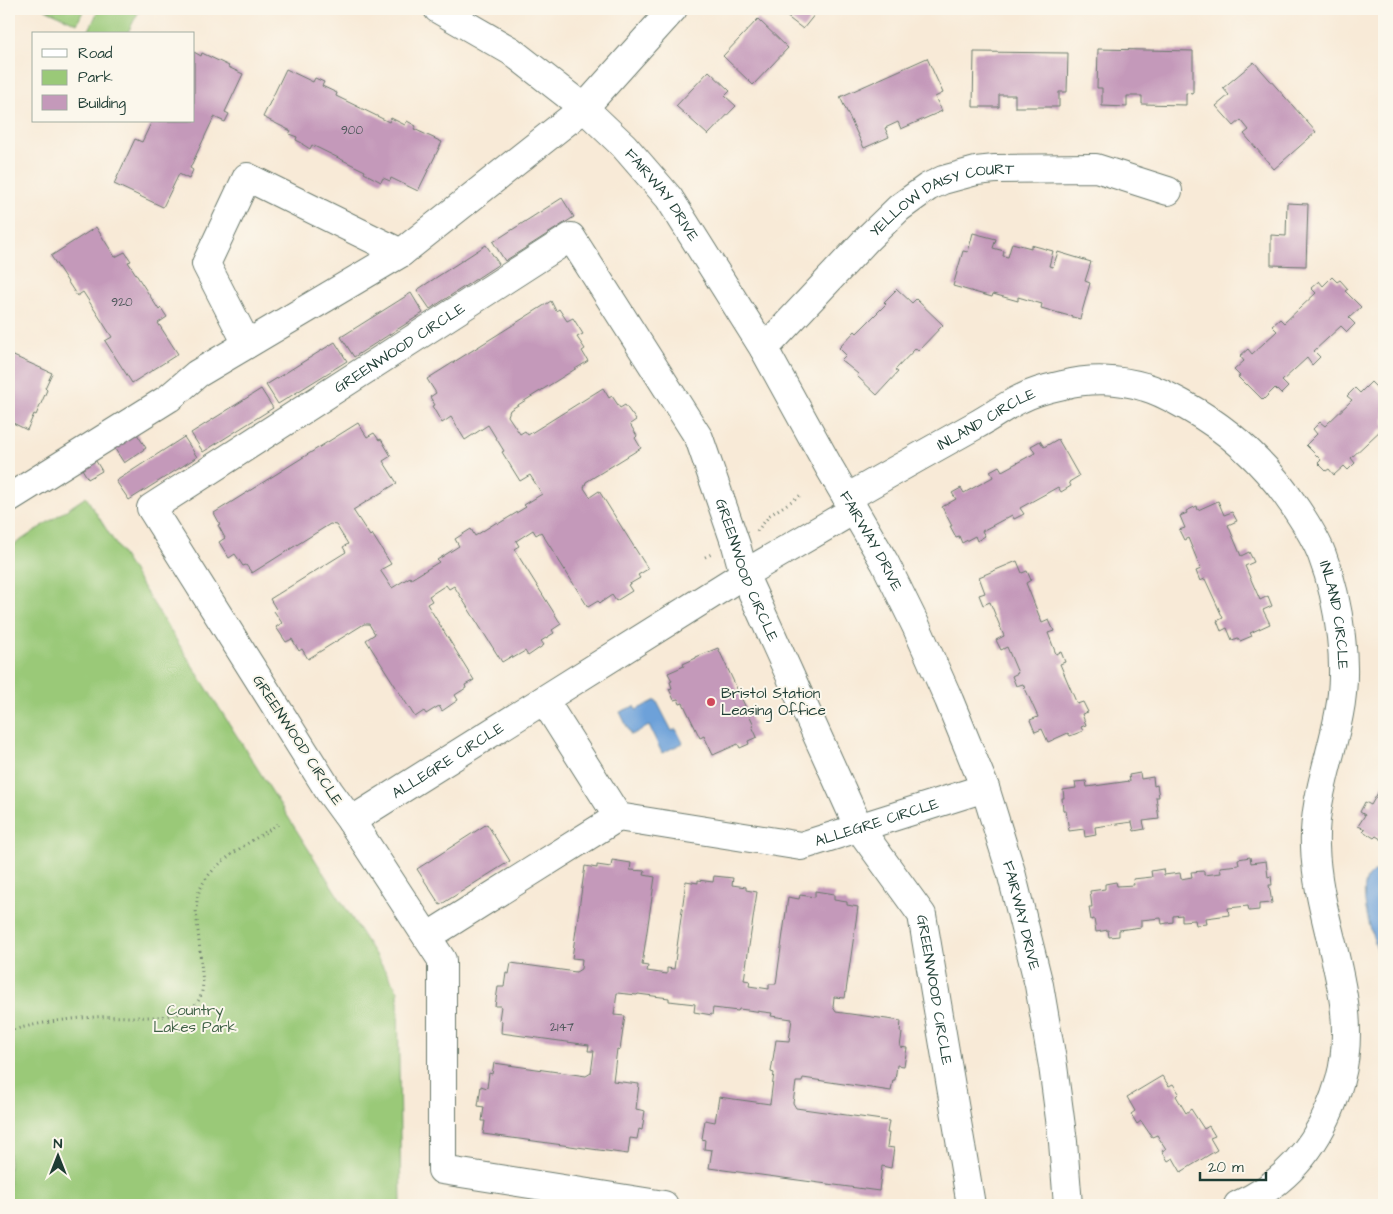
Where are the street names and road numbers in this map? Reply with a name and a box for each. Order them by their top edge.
street label: FAIRWAY DRIVE [620,144,704,246]
street label: YELLOW DAISY COURT [865,159,1015,242]
street label: GREENWOOD CIRCLE [330,298,469,398]
street label: INLAND CIRCLE [933,383,1039,456]
street label: FAIRWAY DRIVE [834,487,907,595]
street label: GREENWOOD CIRCLE [710,496,783,645]
street label: INLAND CIRCLE [1314,558,1353,670]
street label: GREENWOOD CIRCLE [247,671,348,810]
street label: ALLEGRE CIRCLE [388,718,508,804]
street label: ALLEGRE CIRCLE [812,793,941,852]
street label: FAIRWAY DRIVE [997,858,1045,972]
street label: GREENWOOD CIRCLE [911,913,957,1067]

